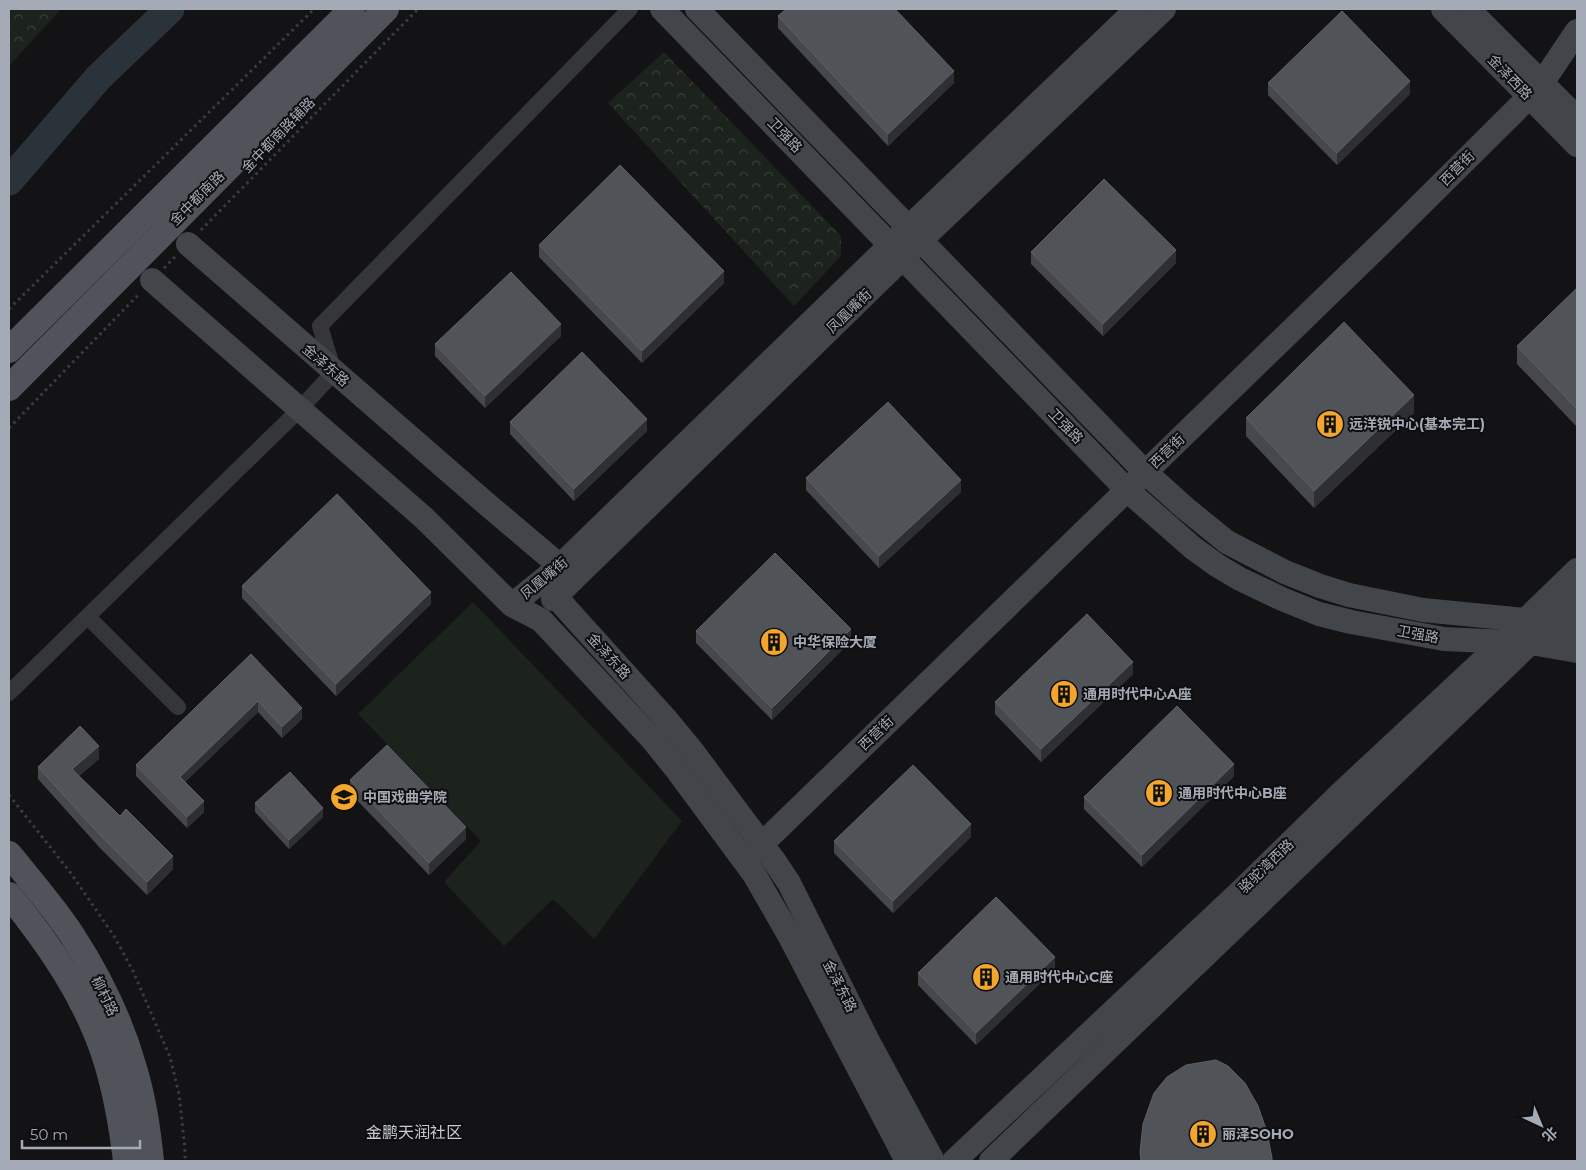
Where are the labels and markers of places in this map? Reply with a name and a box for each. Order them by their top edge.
building icon: 远洋锐中心(基本完工) [1315,409,1345,439]
place label: 远洋锐中心(基本完工) [1349,415,1485,433]
building icon: 中华保险大厦 [759,627,789,657]
place label: 中华保险大厦 [793,633,877,651]
building icon: 通用时代中心A座 [1049,679,1079,709]
place label: 通用时代中心A座 [1083,685,1192,703]
building icon: 通用时代中心B座 [1144,778,1174,808]
school or university icon: 中国戏曲学院 [329,782,359,812]
place label: 通用时代中心B座 [1178,784,1287,802]
place label: 中国戏曲学院 [363,788,447,806]
building icon: 通用时代中心C座 [971,962,1001,992]
place label: 通用时代中心C座 [1005,968,1113,986]
building icon: 丽泽SOHO [1188,1119,1218,1149]
place label: 丽泽SOHO [1222,1125,1294,1143]

